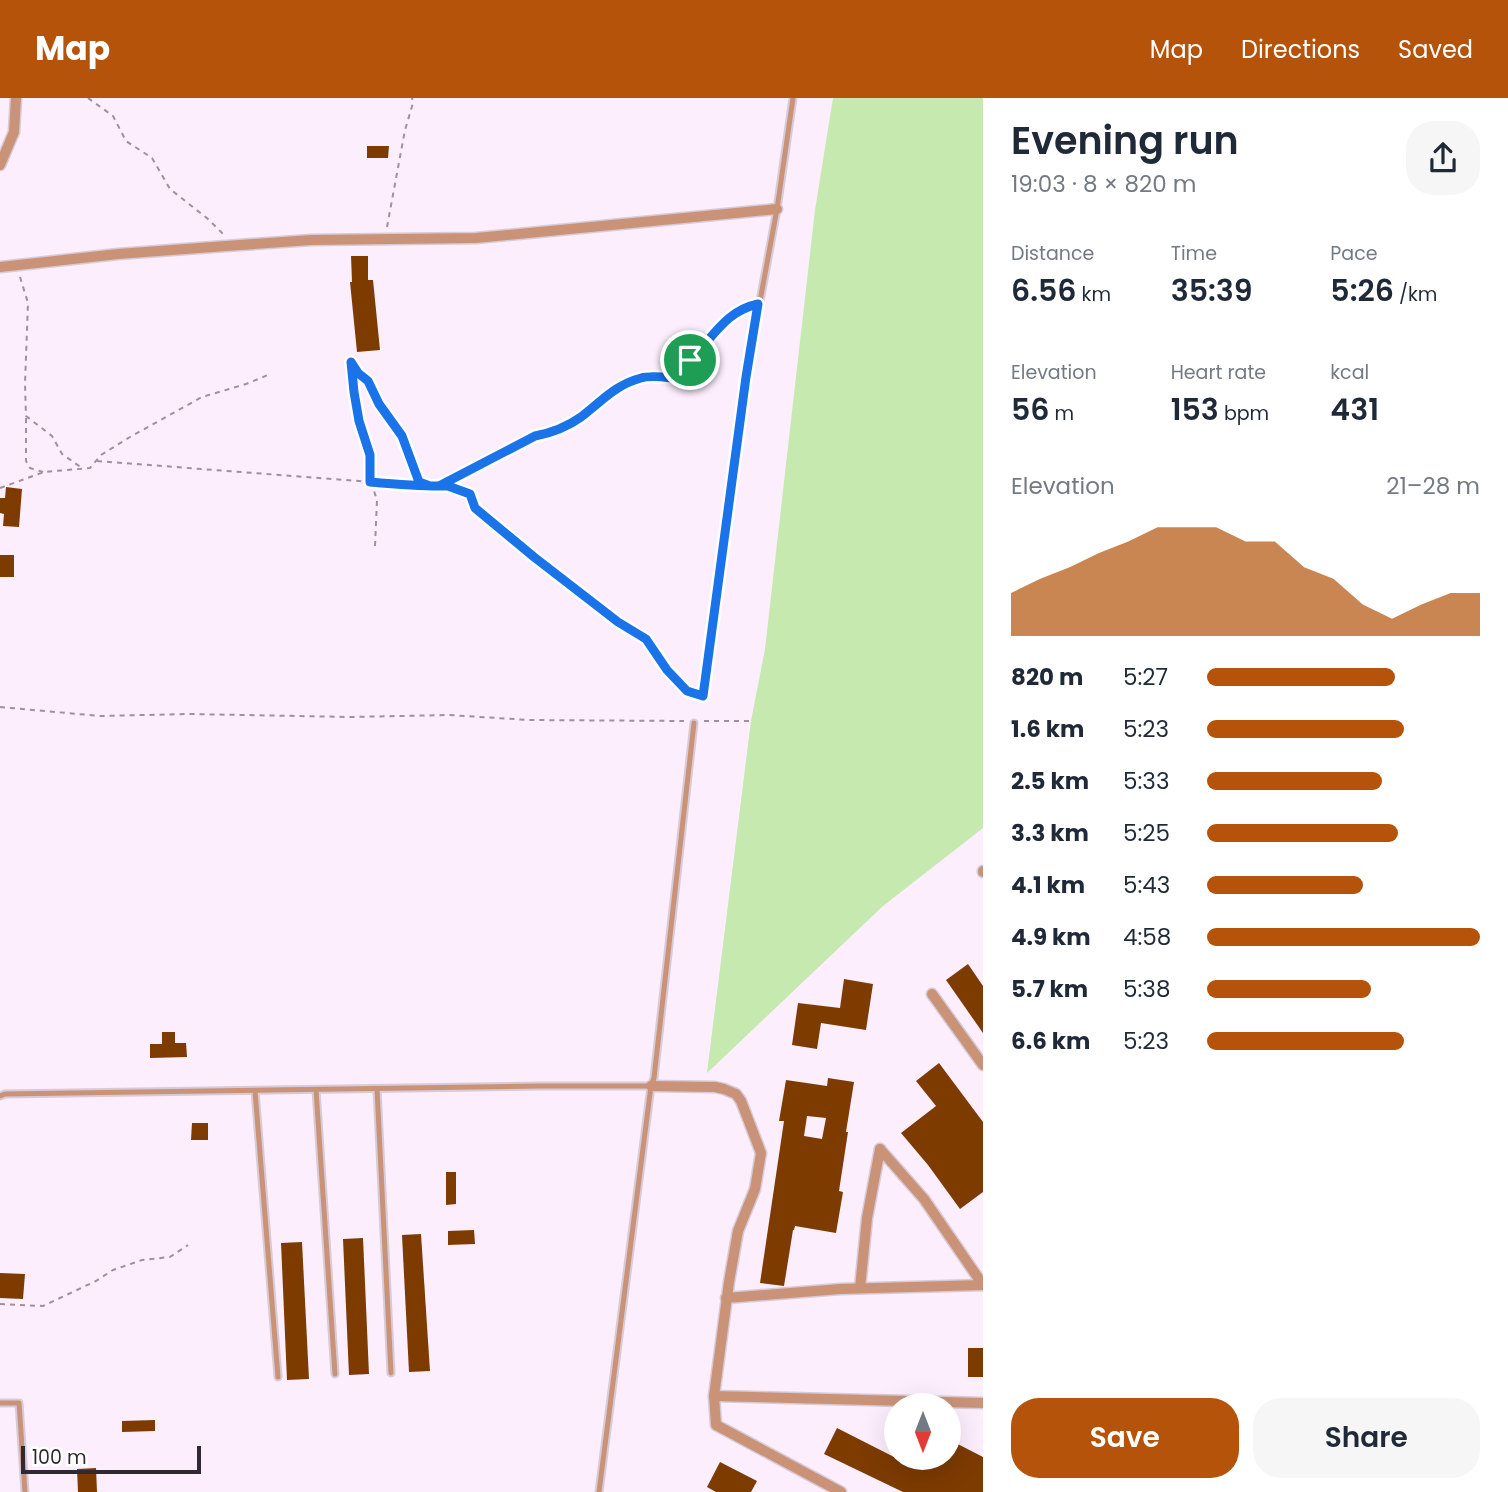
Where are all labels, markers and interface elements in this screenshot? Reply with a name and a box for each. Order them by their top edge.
text: Map [35,25,110,72]
text: Map [1150,33,1203,66]
text: Directions [1241,33,1360,66]
text: Saved [1398,33,1473,66]
text: Evening run [1011,114,1239,167]
button: share [1406,121,1480,195]
text: 19:03 · 8 × 820 m [1011,168,1197,200]
text: Distance [1011,240,1094,267]
text: Time [1171,240,1217,267]
text: Pace [1330,240,1378,267]
text: 6.56 [1011,269,1077,312]
text: 35:39 [1171,269,1253,312]
text: 5:26 [1330,269,1394,312]
text: km [1077,281,1111,308]
text: /km [1394,281,1437,308]
pin [660,330,720,390]
icon: arrive [671,341,709,379]
text: Elevation [1011,359,1097,386]
text: Heart rate [1171,359,1266,386]
text: kcal [1330,359,1369,386]
text: 56 [1011,388,1050,431]
text: 153 [1171,388,1219,431]
text: 431 [1330,388,1379,431]
text: m [1050,400,1074,427]
text: bpm [1219,400,1269,427]
text: Elevation [1011,470,1115,502]
text: 21–28 m [1386,470,1480,502]
text: 820 m [1011,661,1083,693]
text: 5:27 [1123,661,1168,693]
text: 1.6 km [1011,713,1084,745]
text: 5:23 [1123,713,1169,745]
text: 2.5 km [1011,765,1089,797]
text: 5:33 [1123,765,1169,797]
text: 3.3 km [1011,817,1089,849]
text: 5:25 [1123,817,1170,849]
text: 4.1 km [1011,869,1085,901]
text: 5:43 [1123,869,1170,901]
text: 4.9 km [1011,921,1091,953]
text: 4:58 [1123,921,1171,953]
text: 5.7 km [1011,973,1088,1005]
text: 5:38 [1123,973,1170,1005]
text: 6.6 km [1011,1025,1090,1057]
text: 5:23 [1123,1025,1169,1057]
north arrow [884,1393,961,1470]
map controls [884,1393,961,1470]
button: Save [1011,1398,1239,1478]
button: Share [1253,1398,1480,1478]
scale bar [21,1443,201,1475]
text: 100 m [32,1444,87,1471]

